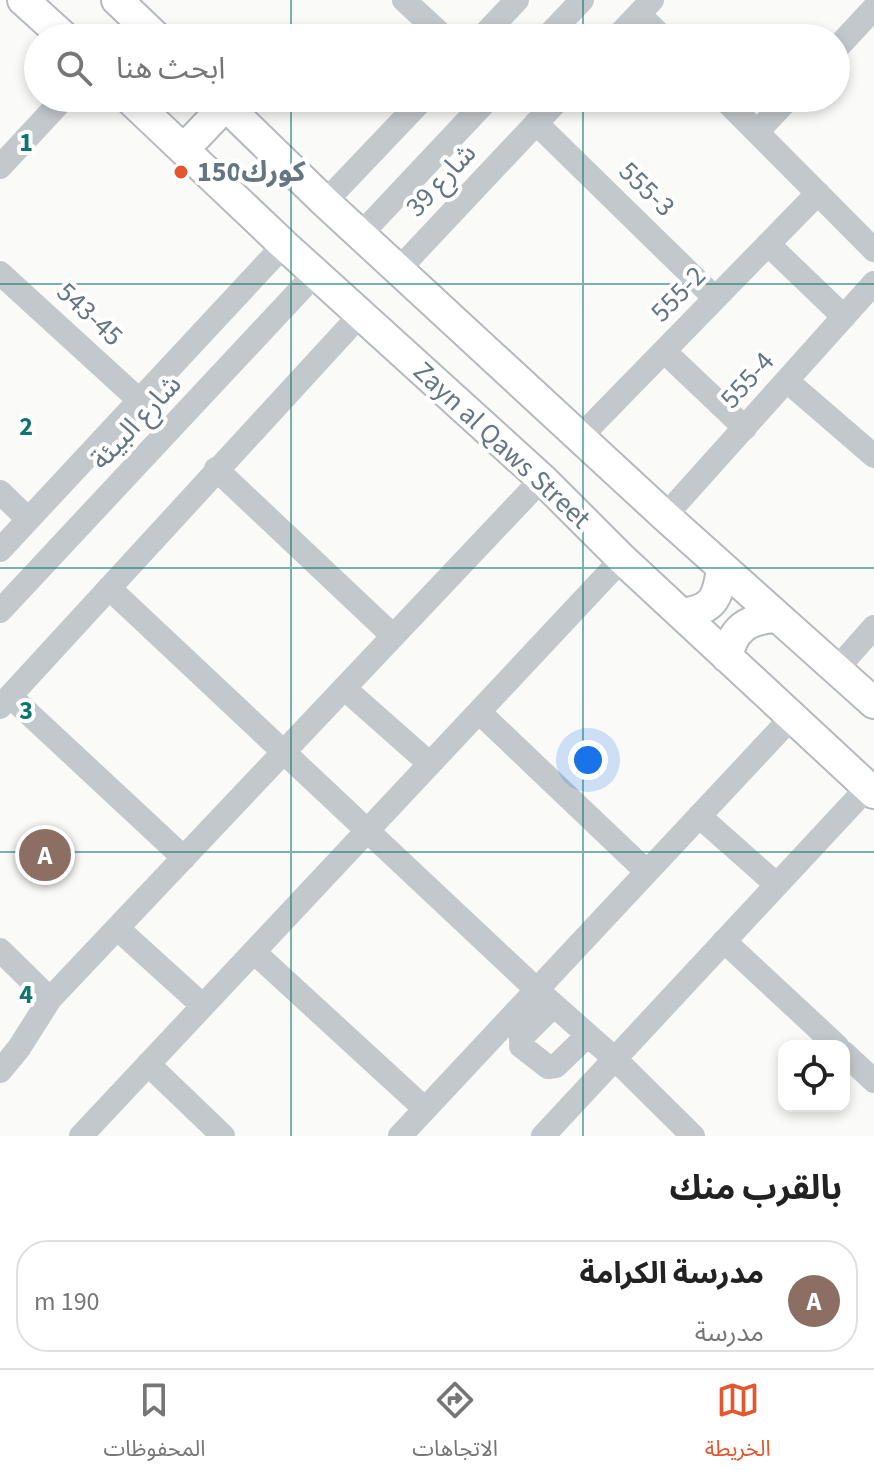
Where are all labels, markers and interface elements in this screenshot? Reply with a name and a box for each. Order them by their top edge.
search box [24,24,850,112]
icon: search [52,46,96,90]
text: ابحث هنا [116,47,225,90]
text: 1 [19,124,33,161]
street label: شارع 39 [396,134,486,226]
place label: كورك150 [197,152,306,192]
street label: 555-3 [610,152,684,226]
marker: كورك150 [172,163,190,181]
street label: 555-2 [641,257,715,331]
street label: 543-45 [48,273,132,355]
street label: 555-4 [711,343,783,417]
street label: Zayn al Qaws Street [404,352,600,538]
street label: شارع البيئة [81,365,191,479]
text: 2 [19,408,33,445]
text: 3 [19,692,33,729]
your location [568,740,608,780]
pin: A [19,825,71,885]
text: 4 [19,976,33,1013]
map controls [778,1040,850,1112]
button: locate [778,1040,850,1112]
text: بالقرب منك [669,1164,842,1213]
text: مدرسة الكرامة [579,1252,764,1295]
text: 190 m [34,1283,100,1320]
text: A [807,1283,821,1320]
text: مدرسة [695,1314,764,1351]
tab: المحفوظات [103,1378,205,1472]
tab: الاتجاهات [412,1378,498,1472]
tab: الخريطة [705,1378,771,1472]

